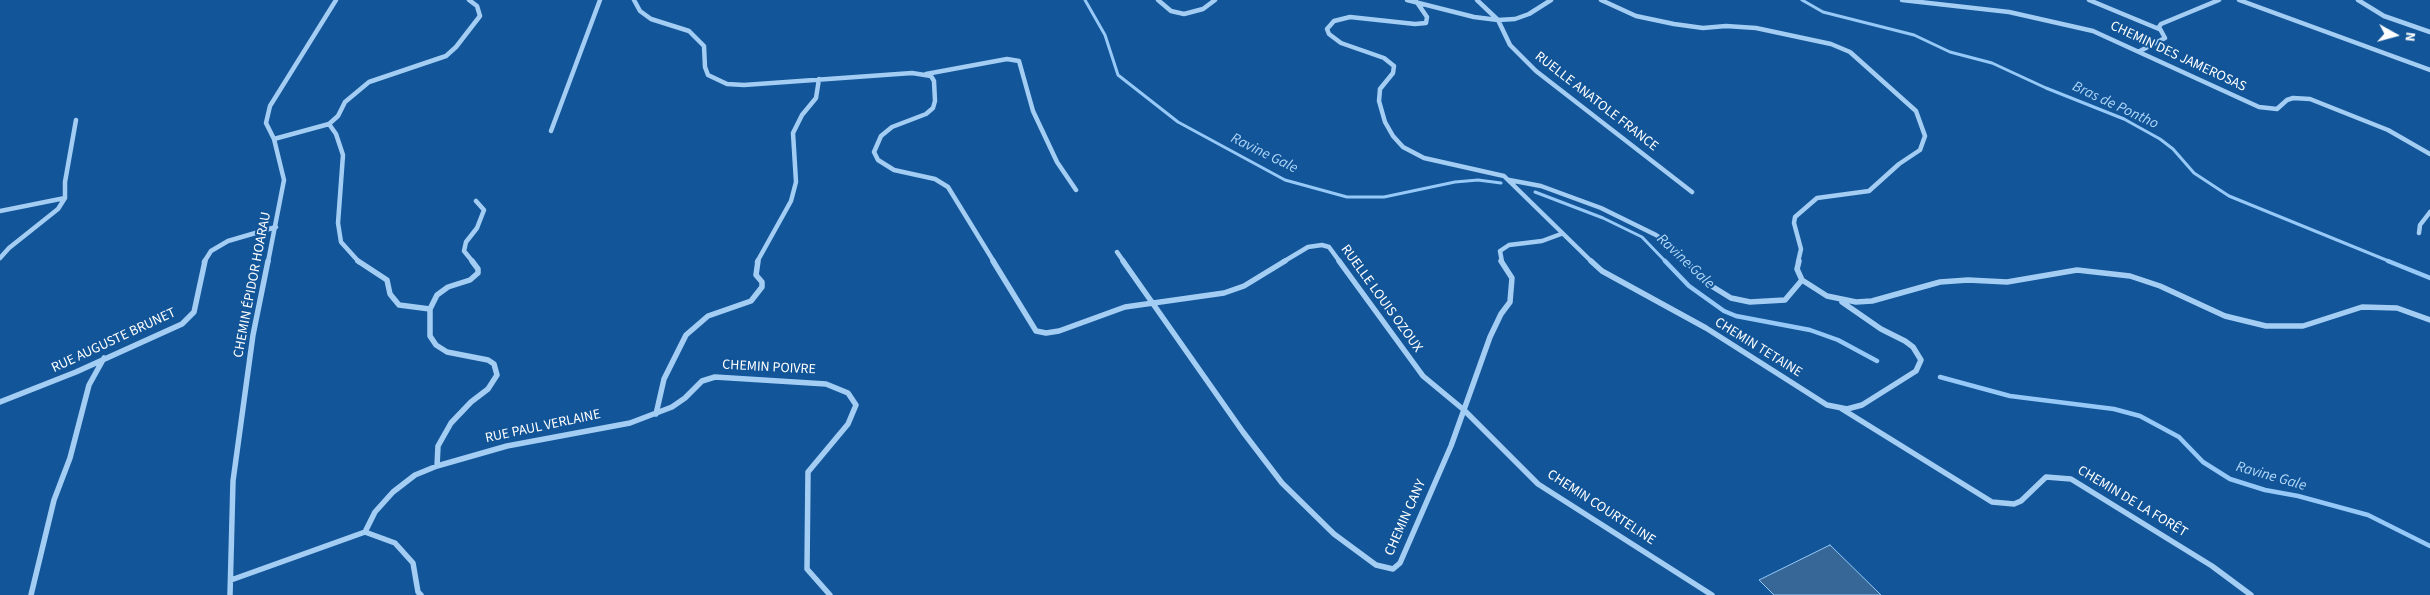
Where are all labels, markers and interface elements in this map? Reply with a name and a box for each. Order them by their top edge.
north arrow [2370,10,2420,60]
street label: CHEMIN DES JAMEROSAS [2107,18,2249,96]
text: N [2399,31,2420,43]
street label: RUELLE ANATOLE FRANCE [1531,49,1661,155]
water label: Bras de Pontho [2069,78,2161,134]
water label: Ravine Gale [1228,130,1300,178]
street label: CHEMIN ÉPIDOR HOARAU [231,211,275,359]
water label: Ravine Gale [1652,231,1718,293]
street label: RUELLE LOUIS OZOUX [1336,242,1426,356]
street label: RUE AUGUSTE BRUNET [49,305,179,377]
street label: CHEMIN TETAINE [1711,314,1805,382]
street label: CHEMIN POIVRE [722,357,816,379]
street label: RUE PAUL VERLAINE [484,407,602,447]
water label: Ravine Gale [2234,458,2308,496]
street label: CHEMIN DE LA FORÊT [2074,463,2190,541]
street label: CHEMIN COURTELINE [1544,467,1658,549]
street label: CHEMIN CANY [1382,477,1430,559]

